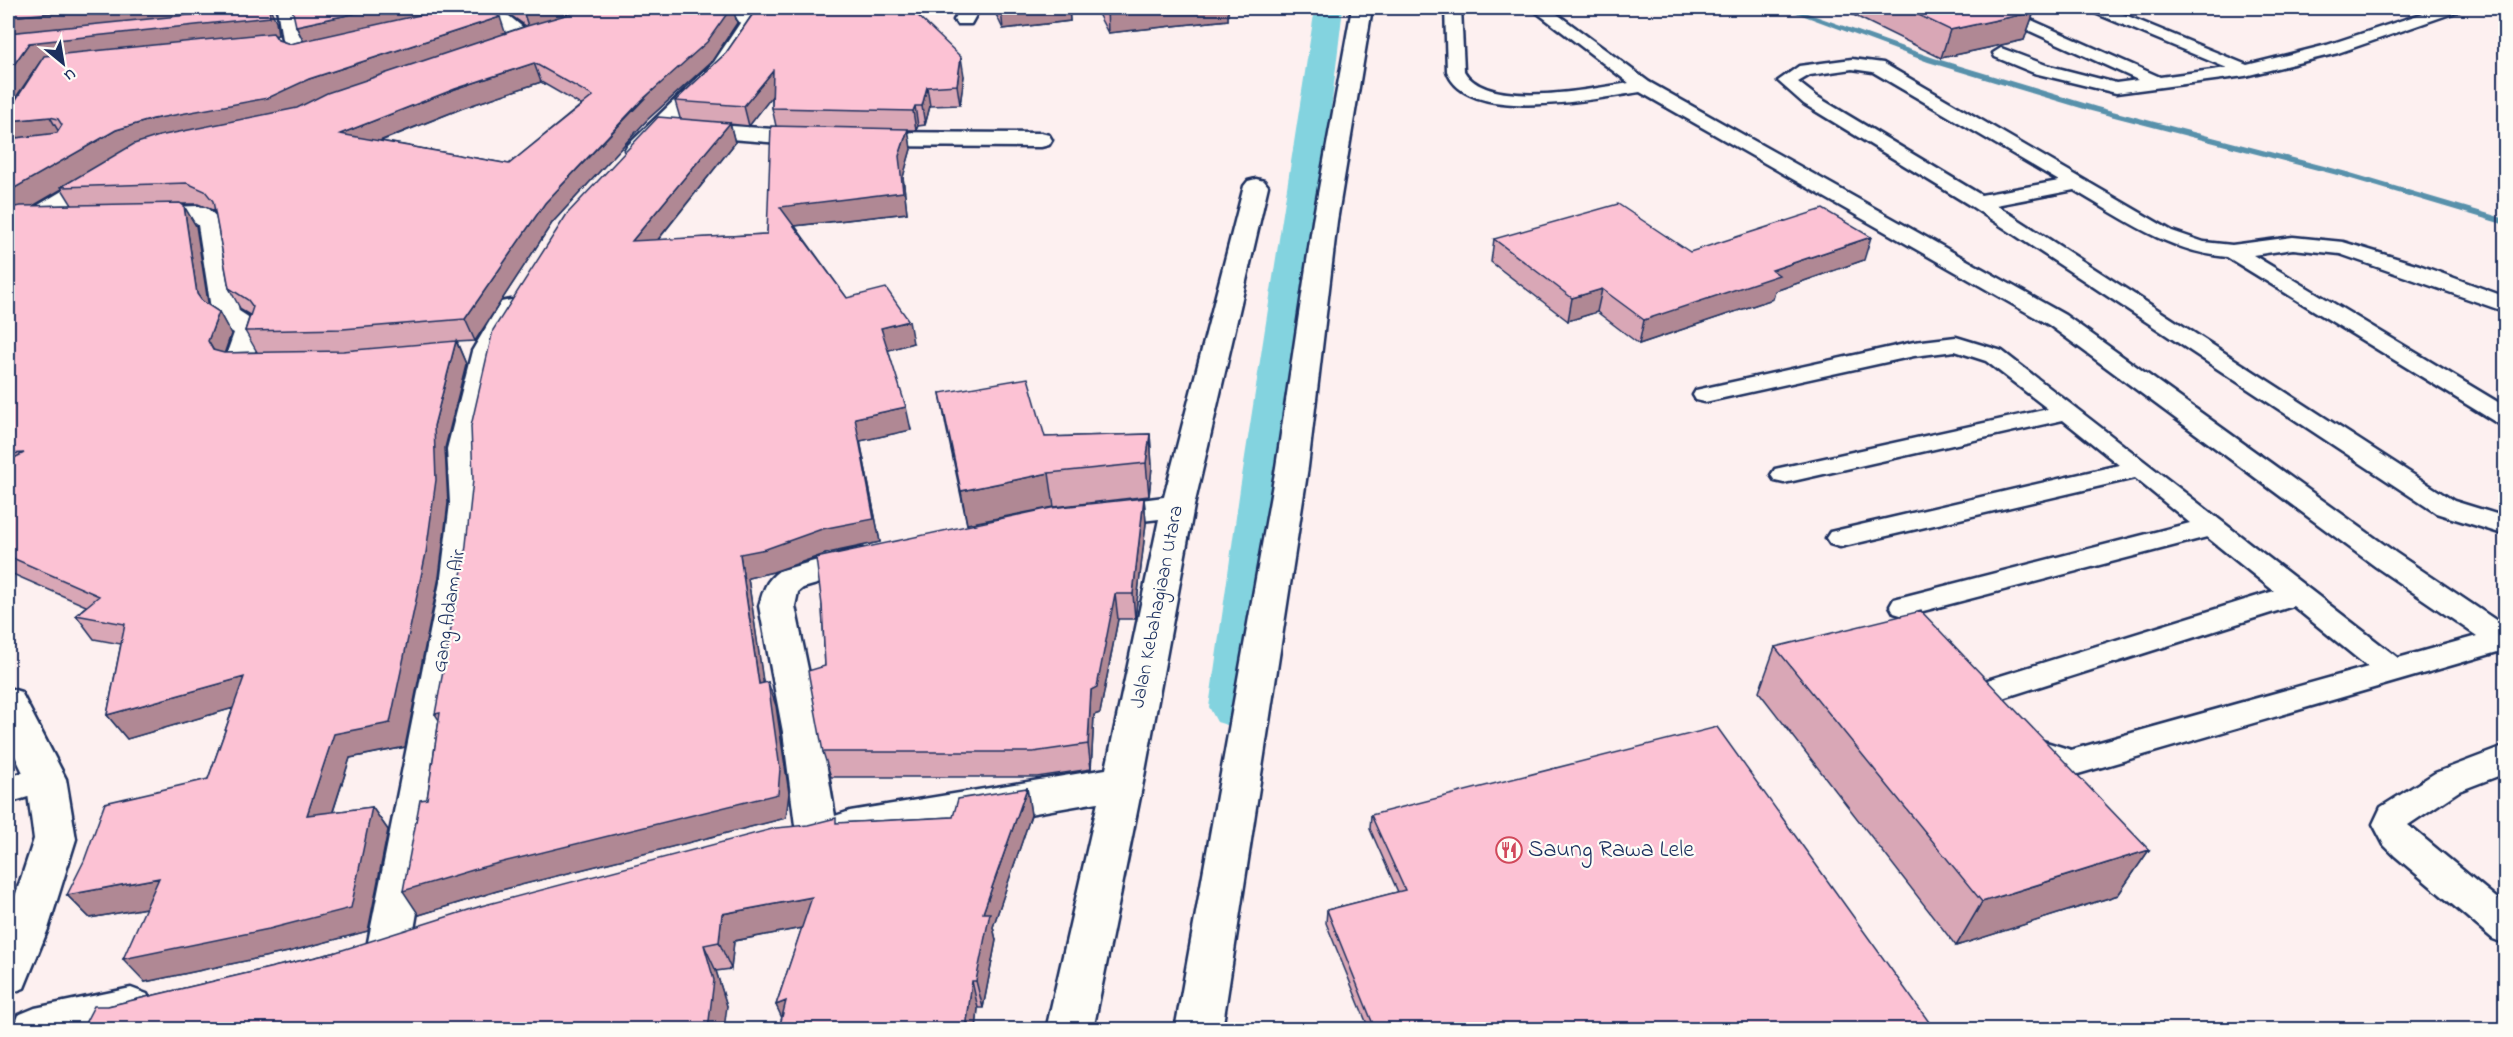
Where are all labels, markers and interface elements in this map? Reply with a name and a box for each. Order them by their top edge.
north arrow [33,33,93,93]
text: U [59,61,80,87]
street label: Jalan Kebahagiaan Utara [1124,503,1193,711]
street label: Gang Adam Air [426,547,475,675]
place label: Saung Rawa Lele [1528,833,1694,868]
restaurant icon: Saung Rawa Lele [1494,835,1524,865]

